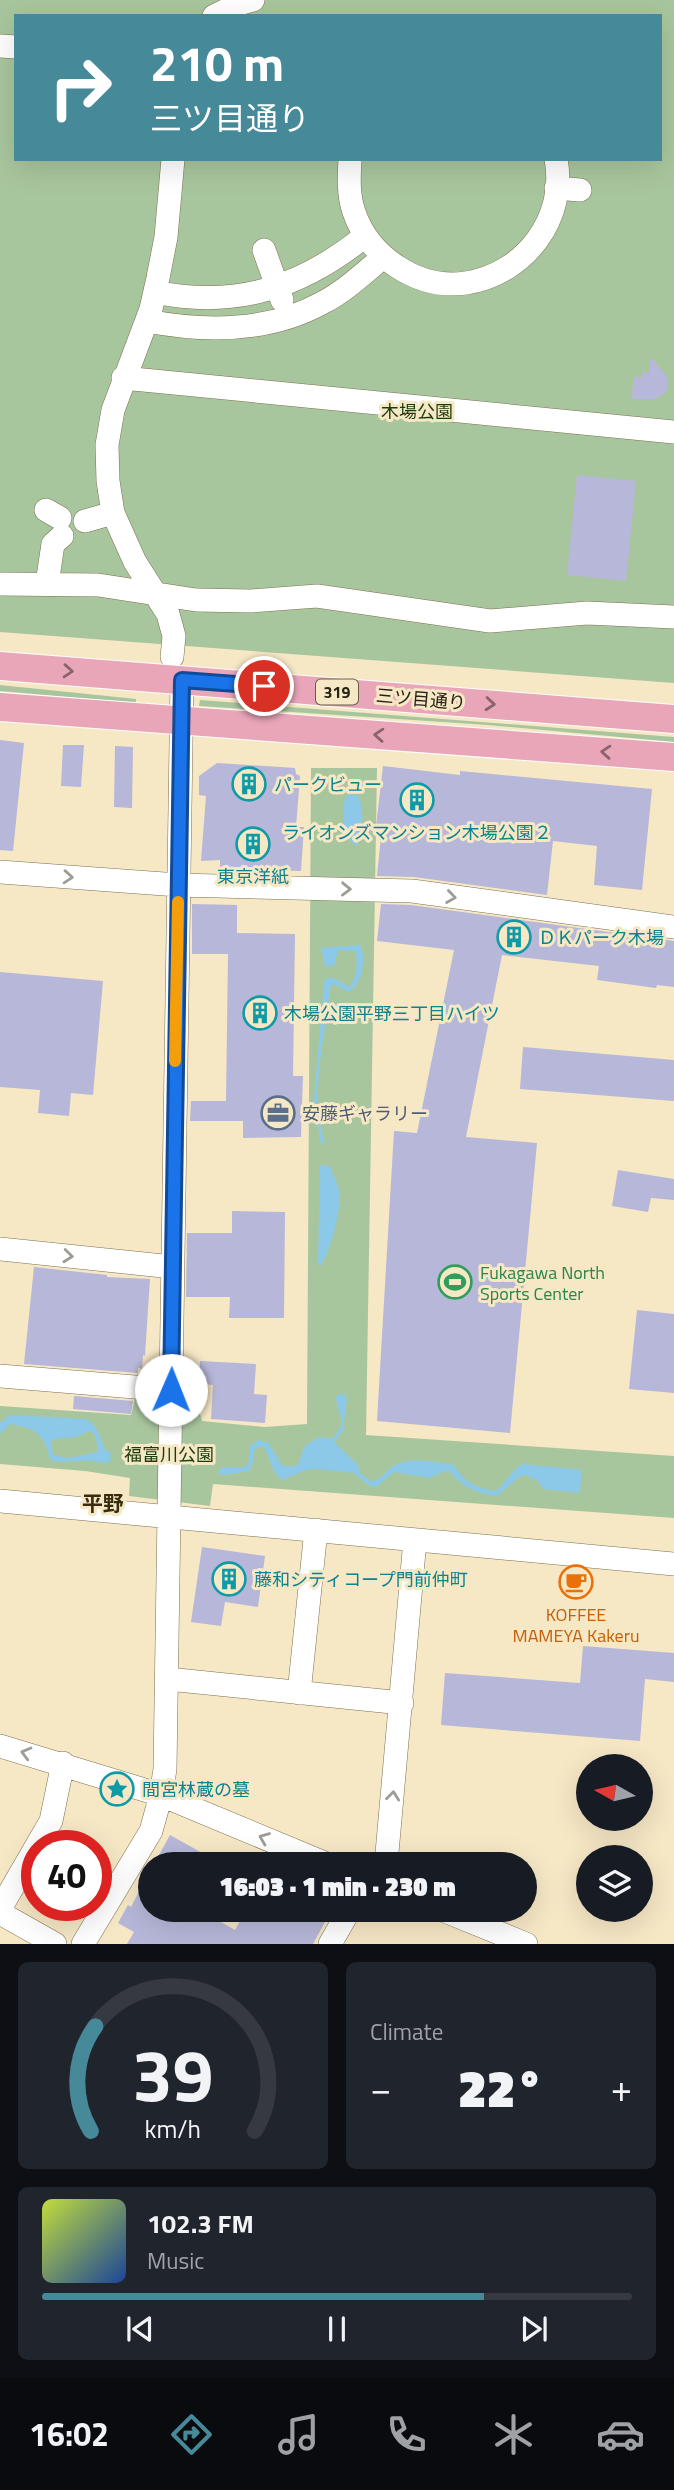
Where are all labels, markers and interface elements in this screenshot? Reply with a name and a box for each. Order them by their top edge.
text: 210 m [150,25,284,100]
icon: right [35,42,126,133]
text: 三ツ目通り [150,94,310,142]
park label: 木場公園 [381,398,453,425]
pin [234,656,294,716]
one-way arrow [63,664,74,679]
icon: arrive [245,667,283,705]
road number: 319 [316,680,358,705]
street label: 三ツ目通り [375,682,467,716]
one-way arrow [485,696,496,711]
one-way arrow [373,728,384,743]
one-way arrow [600,745,611,760]
building icon: パークビュー [230,765,268,803]
place label: パークビュー [274,771,382,798]
building icon: ライオンズマンション木場公園２ [398,781,436,819]
place label: ライオンズマンション木場公園２ [282,819,552,846]
building icon: 東京洋紙 [234,825,272,863]
place label: 東京洋紙 [217,863,289,890]
one-way arrow [63,869,74,884]
one-way arrow [340,882,351,897]
one-way arrow [445,889,457,904]
building icon: ＤＫパーク木場 [495,918,533,956]
place label: ＤＫパーク木場 [538,924,664,951]
building icon: 木場公園平野三丁目ハイツ [241,994,279,1032]
place label: 木場公園平野三丁目ハイツ [284,1000,500,1027]
office icon: 安藤ギャラリー [259,1094,297,1132]
place label: 安藤ギャラリー [302,1100,428,1127]
one-way arrow [63,1248,74,1263]
place label: Fukagawa North Sports Center [480,1259,605,1307]
sports icon: Fukagawa North Sports Center [436,1263,474,1301]
position arrow [134,1353,208,1427]
park label: 福富川公園 [124,1441,214,1468]
district label: 平野 [82,1487,124,1519]
building icon: 藤和シティコープ門前仲町 [210,1560,248,1598]
cafe icon: KOFFEE MAMEYA Kakeru [557,1563,595,1601]
place label: 藤和シティコープ門前仲町 [254,1566,468,1593]
place label: KOFFEE MAMEYA Kakeru [513,1601,639,1649]
one-way arrow [20,1747,32,1761]
north arrow [576,1754,653,1830]
map controls [576,1754,653,1922]
place icon: 間宮林蔵の墓 [98,1770,136,1808]
place label: 間宮林蔵の墓 [142,1776,250,1803]
one-way arrow [385,1790,400,1801]
speed limit sign: 40 [21,1830,112,1921]
one-way arrow [259,1832,271,1846]
button: layers [576,1845,653,1922]
text: 16:03 · 1 min · 230 m [219,1867,456,1906]
text: Climate [370,2014,443,2049]
text: 39 [132,2020,214,2130]
text: 22° [458,2048,544,2127]
text: − [370,2059,391,2117]
text: + [611,2059,632,2117]
text: km/h [145,2110,201,2148]
text: 102.3 FM [147,2204,254,2243]
text: Music [147,2243,204,2278]
icon: previous [121,2310,159,2348]
icon: pause [318,2310,356,2348]
icon: next [515,2310,553,2348]
text: 16:02 [29,2410,109,2458]
icon: directions [167,2410,216,2459]
icon: music [274,2410,323,2459]
icon: phone [382,2410,431,2459]
icon: climate [489,2410,538,2459]
icon: car [596,2410,645,2459]

